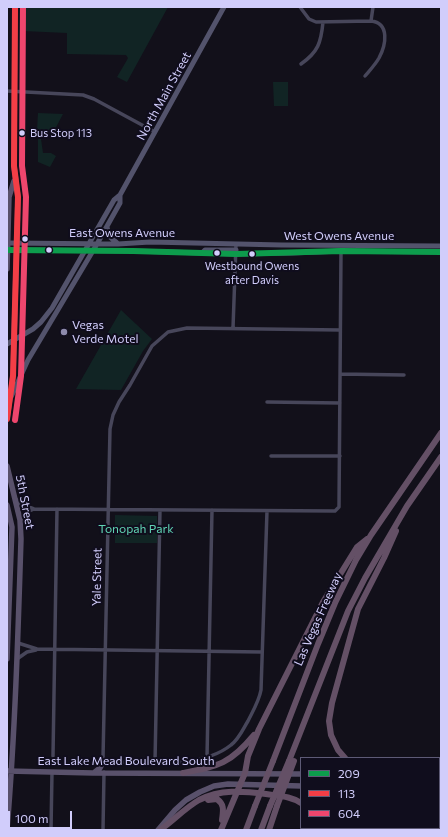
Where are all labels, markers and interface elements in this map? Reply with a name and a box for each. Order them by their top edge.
street label: North Main Street [134,49,194,143]
place label: Bus Stop 113 [30,126,92,140]
marker: Bus Stop 113 [17,128,27,138]
street label: East Owens Avenue [69,226,175,240]
street label: West Owens Avenue [284,229,394,243]
unlabelled marker [20,234,30,244]
unlabelled marker [44,245,54,255]
unlabelled marker [212,248,222,258]
marker: Westbound Owens after Davis [247,249,257,259]
place label: Westbound Owens after Davis [205,259,299,285]
place label: Vegas Verde Motel [72,318,139,346]
marker: Vegas Verde Motel [59,327,69,337]
street label: 5th Street [13,474,37,530]
park label: Tonopah Park [98,522,174,536]
street label: Yale Street [89,548,105,606]
street label: Las Vegas Freeway [291,570,345,668]
street label: East Lake Mead Boulevard South [37,754,215,768]
legend [300,757,440,829]
text: 209 [338,766,360,780]
text: 113 [338,786,355,800]
scale bar [10,803,74,829]
text: 604 [338,806,360,820]
text: 100 m [15,811,49,825]

